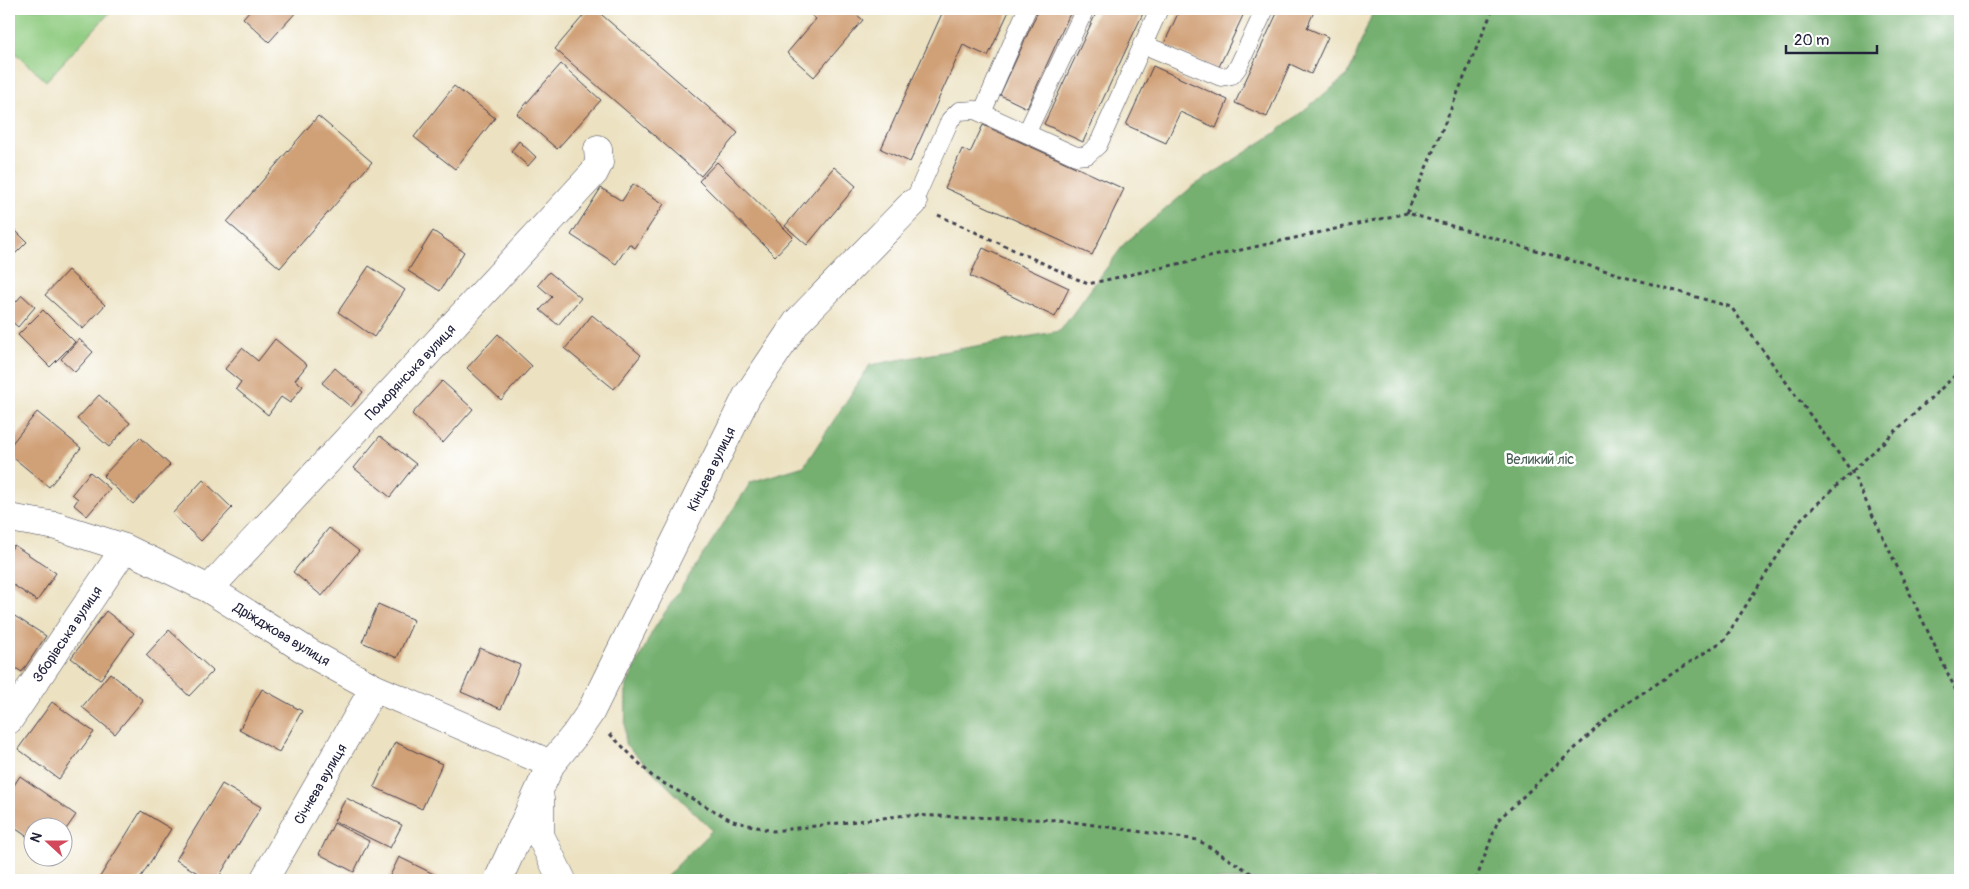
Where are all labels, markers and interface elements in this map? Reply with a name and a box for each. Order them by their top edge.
scale bar [1786,22,1878,54]
text: 20 m [1794,31,1829,50]
street label: Поморянська вулиця [362,321,459,424]
street label: Кінцева вулиця [684,424,739,514]
park label: Великий ліс [1506,451,1574,468]
street label: Зборівська вулиця [29,583,106,685]
street label: Дріжджова вулиця [230,598,333,670]
street label: Січнева вулиця [290,741,350,828]
north arrow [22,816,72,866]
text: N [27,830,46,845]

